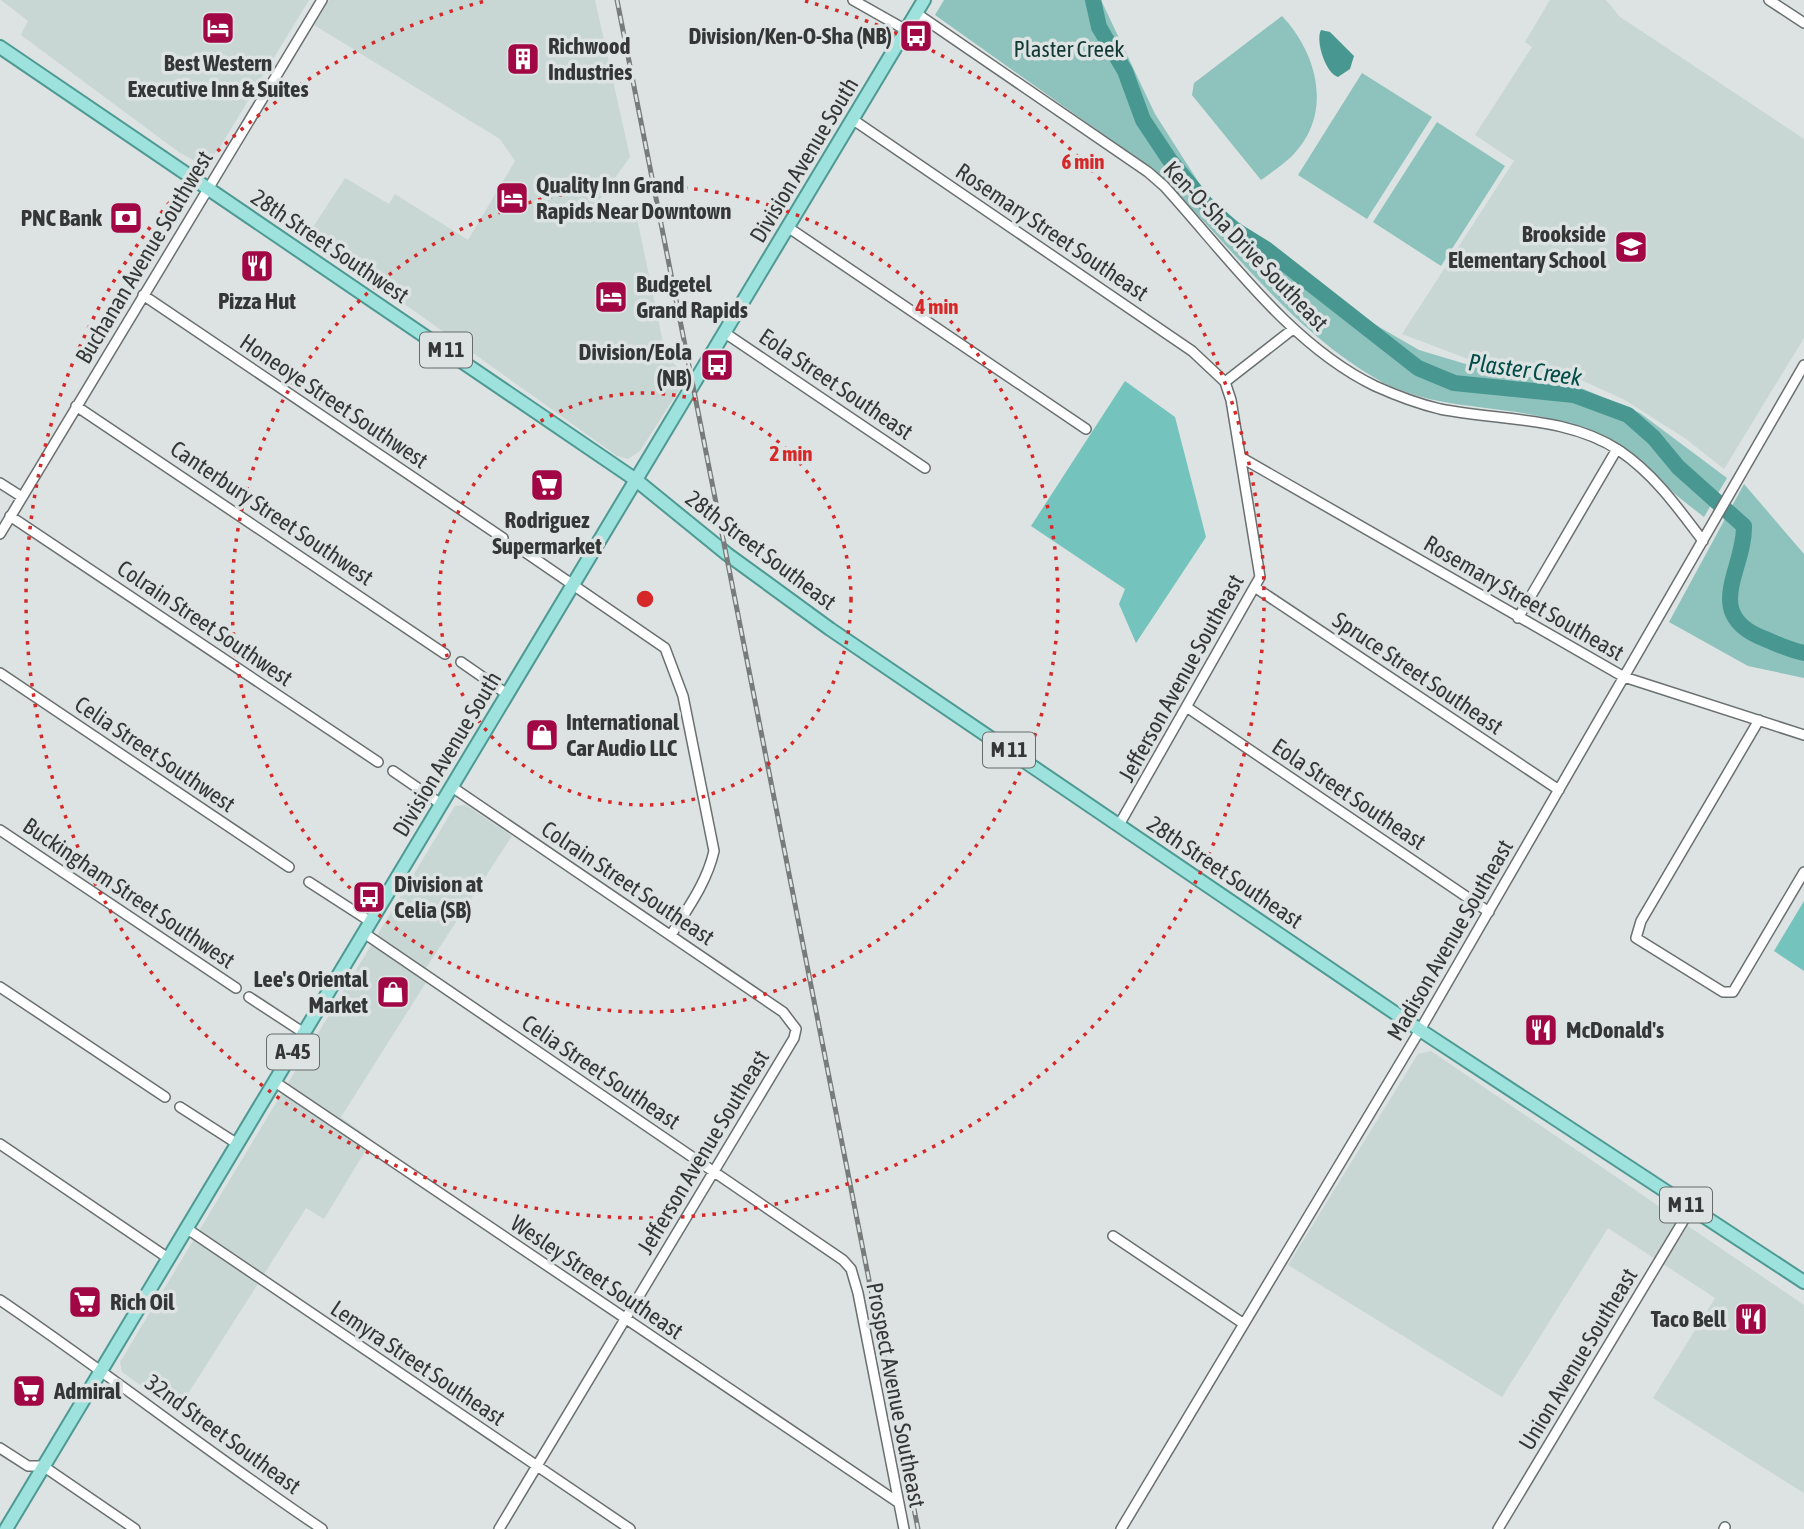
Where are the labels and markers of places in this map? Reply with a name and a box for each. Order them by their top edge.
hotel icon: Best Western Executive Inn & Suites [199,9,237,47]
bus stop icon: Division/Ken-O-Sha (NB) [897,17,935,55]
place label: Division/Ken-O-Sha (NB) [688,23,892,49]
place label: Richwood Industries [548,33,632,85]
building icon: Richwood Industries [504,40,542,78]
place label: Best Western Executive Inn & Suites [127,50,309,102]
place label: Quality Inn Grand Rapids Near Downtown [536,172,731,224]
hotel icon: Quality Inn Grand Rapids Near Downtown [493,179,531,217]
bank icon: PNC Bank [107,199,145,237]
place label: PNC Bank [21,205,103,231]
place label: Brookside Elementary School [1448,221,1607,273]
school or university icon: Brookside Elementary School [1612,228,1650,266]
restaurant icon: Pizza Hut [238,247,276,285]
place label: Budgetel Grand Rapids [636,271,748,323]
hotel icon: Budgetel Grand Rapids [592,278,630,316]
place label: Pizza Hut [218,288,296,314]
place label: Division/Eola (NB) [579,339,692,391]
bus stop icon: Division/Eola (NB) [698,346,736,384]
supermarket icon: Rodriguez Supermarket [528,466,566,504]
place label: Rodriguez Supermarket [492,507,602,559]
centre of rings [633,587,657,611]
place label: International Car Audio LLC [566,709,680,761]
shop icon: International Car Audio LLC [523,716,561,754]
place label: Division at Celia (SB) [394,871,483,923]
bus stop icon: Division at Celia (SB) [350,878,388,916]
place label: Lee's Oriental Market [253,966,369,1018]
shop icon: Lee's Oriental Market [374,973,412,1011]
restaurant icon: McDonald's [1522,1011,1560,1049]
place label: McDonald's [1566,1017,1664,1043]
supermarket icon: Rich Oil [66,1283,104,1321]
place label: Rich Oil [110,1289,175,1315]
restaurant icon: Taco Bell [1732,1300,1770,1338]
place label: Taco Bell [1651,1306,1727,1332]
supermarket icon: Admiral [10,1372,48,1410]
place label: Admiral [53,1378,122,1404]

